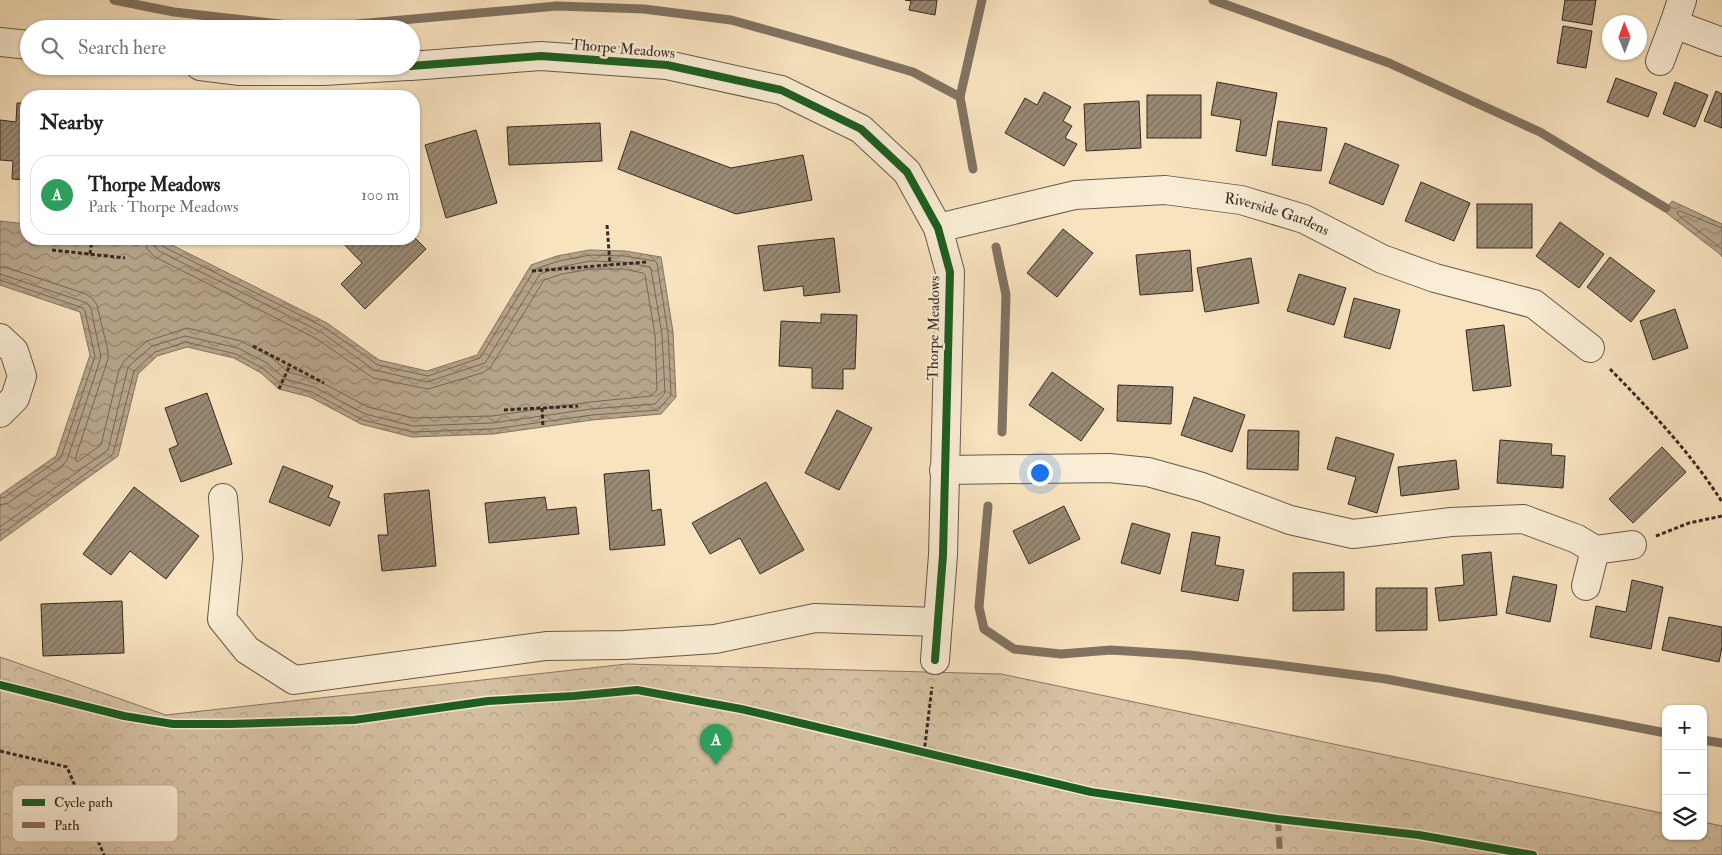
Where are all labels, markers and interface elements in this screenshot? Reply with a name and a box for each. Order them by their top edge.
north arrow [1602,15,1647,60]
search box [20,20,420,75]
icon: search [38,34,66,62]
street label: Thorpe Meadows [570,35,676,64]
text: Search here [78,36,166,60]
text: Nearby [40,109,103,136]
text: Thorpe Meadows [88,173,220,197]
text: A [52,185,62,205]
text: 100 m [361,185,399,205]
street label: Riverside Gardens [1223,188,1333,240]
text: Park · Thorpe Meadows [88,197,238,217]
street label: Thorpe Meadows [924,276,945,380]
your location [1027,460,1053,486]
map controls [1662,705,1707,840]
button: + [1662,705,1707,750]
pin: A [700,724,732,765]
button: − [1662,750,1707,795]
legend [12,785,178,842]
text: Cycle path [54,794,114,812]
button: layers [1662,795,1707,840]
text: Path [54,817,80,834]

